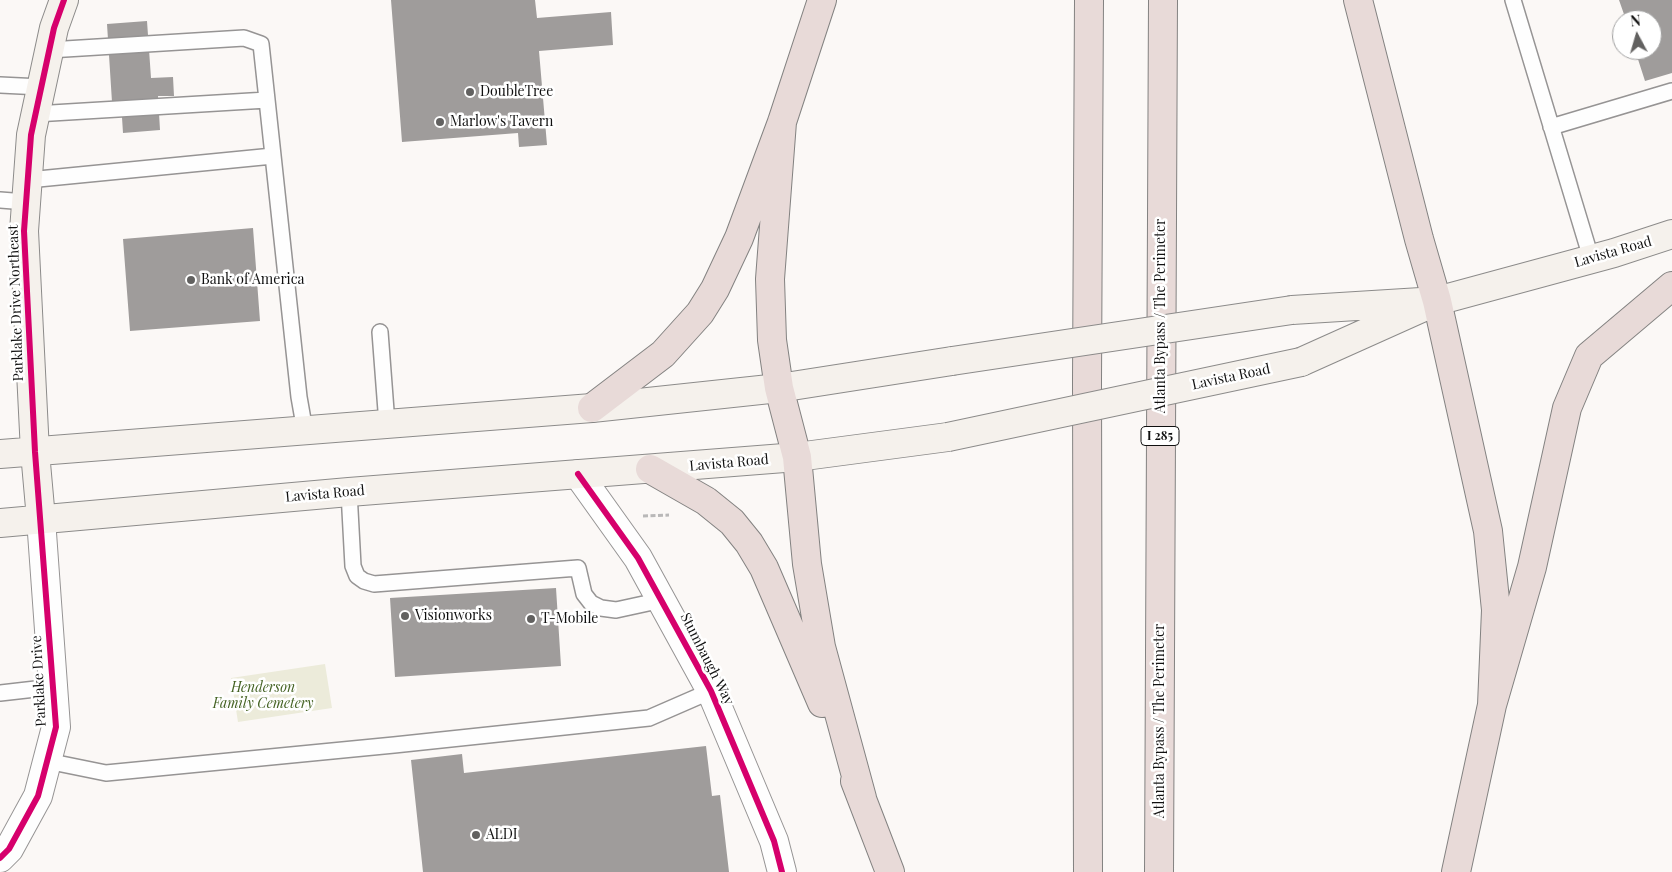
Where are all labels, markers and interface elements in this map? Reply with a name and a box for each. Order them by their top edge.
north arrow [1612,10,1662,60]
text: N [1629,11,1641,31]
place label: DoubleTree [480,84,553,100]
marker: DoubleTree [464,86,476,98]
place label: Marlow's Tavern [450,114,553,130]
marker: Marlow's Tavern [434,116,446,128]
street label: Atlanta Bypass / The Perimeter [1153,219,1169,413]
street label: Parklake Drive Northeast [5,224,27,382]
street label: Lavista Road [1572,233,1654,271]
place label: Bank of America [201,272,304,288]
marker: Bank of America [185,274,197,286]
street label: Lavista Road [1190,361,1272,393]
road number: I 285 [1141,426,1179,446]
street label: Lavista Road [689,451,769,475]
street label: Lavista Road [285,482,365,506]
place label: Visionworks [415,608,492,624]
marker: Visionworks [399,610,411,622]
street label: Stumbaugh Way [677,610,737,708]
place label: T-Mobile [541,611,598,627]
marker: T-Mobile [525,613,537,625]
street label: Atlanta Bypass / The Perimeter [1152,624,1168,818]
street label: Parklake Drive [28,635,50,727]
park label: Henderson Family Cemetery [213,680,313,712]
place label: ALDI [486,827,518,843]
marker: ALDI [470,829,482,841]

